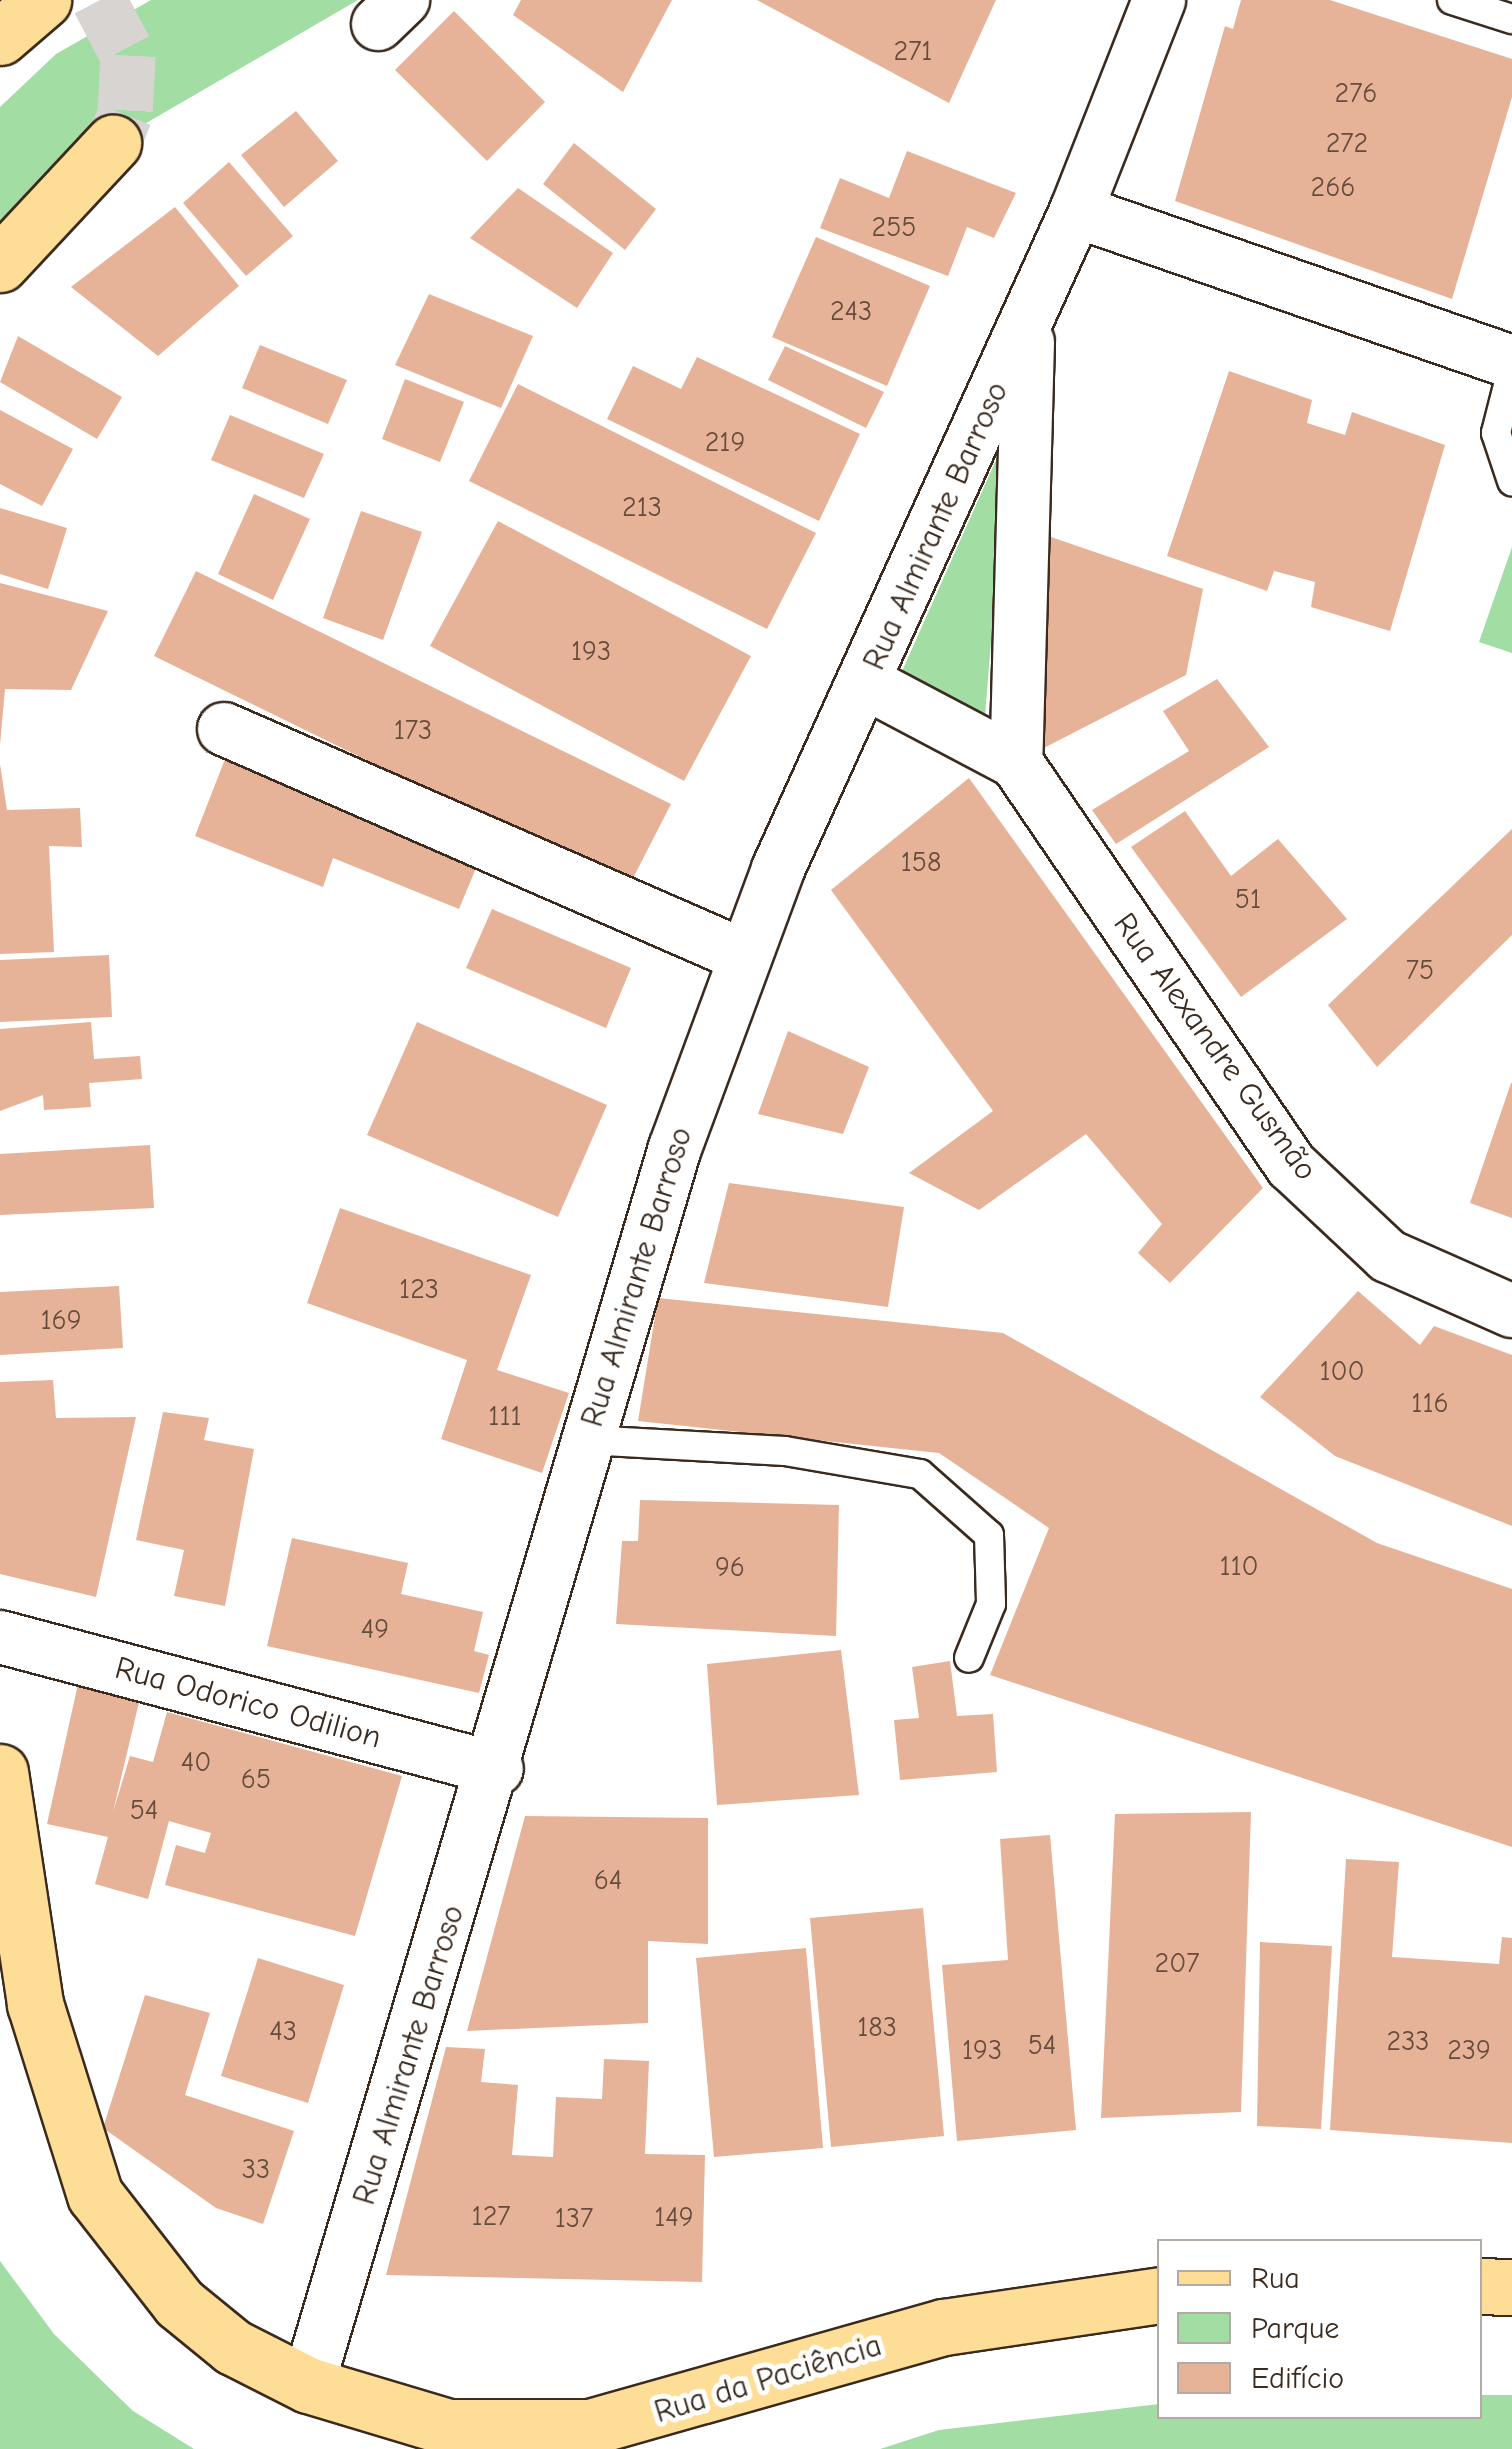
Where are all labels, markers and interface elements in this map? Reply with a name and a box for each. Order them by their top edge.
house number: 271 [894,34,932,68]
house number: 276 [1335,76,1377,110]
house number: 272 [1326,126,1368,160]
house number: 266 [1311,170,1355,204]
house number: 255 [872,210,916,244]
house number: 243 [830,294,872,328]
street label: Rua Almirante Barroso [855,376,1017,676]
house number: 219 [705,425,745,459]
house number: 213 [622,490,662,524]
house number: 193 [571,634,611,668]
house number: 173 [394,713,432,747]
house number: 158 [901,845,941,879]
house number: 51 [1235,882,1261,916]
street label: Rua Alexandre Gusmão [1105,906,1325,1188]
house number: 75 [1406,953,1434,987]
street label: Rua Almirante Barroso [573,1123,701,1431]
house number: 123 [399,1272,439,1306]
house number: 169 [40,1303,82,1337]
house number: 100 [1319,1354,1365,1388]
house number: 116 [1411,1386,1449,1420]
house number: 111 [488,1399,522,1433]
house number: 110 [1219,1549,1259,1583]
house number: 96 [715,1550,745,1584]
house number: 49 [361,1612,389,1646]
street label: Rua Odorico Odilion [111,1649,385,1757]
house number: 40 [181,1745,211,1779]
house number: 65 [241,1762,271,1796]
house number: 54 [130,1793,158,1827]
house number: 64 [594,1863,622,1897]
street label: Rua Almirante Barroso [345,1901,473,2209]
house number: 207 [1155,1946,1199,1980]
house number: 183 [857,2010,897,2044]
house number: 43 [269,2014,297,2048]
house number: 233 [1387,2024,1429,2058]
house number: 54 [1028,2028,1056,2062]
house number: 193 [962,2033,1002,2067]
house number: 239 [1447,2033,1491,2067]
house number: 33 [242,2152,270,2186]
house number: 127 [472,2199,510,2233]
house number: 149 [654,2200,694,2234]
house number: 137 [555,2201,593,2235]
legend [1157,2239,1482,2419]
text: Rua [1251,2261,1300,2296]
text: Parque [1251,2311,1339,2346]
street label: Rua da Paciência [650,2326,886,2432]
text: Edifício [1251,2361,1344,2396]

